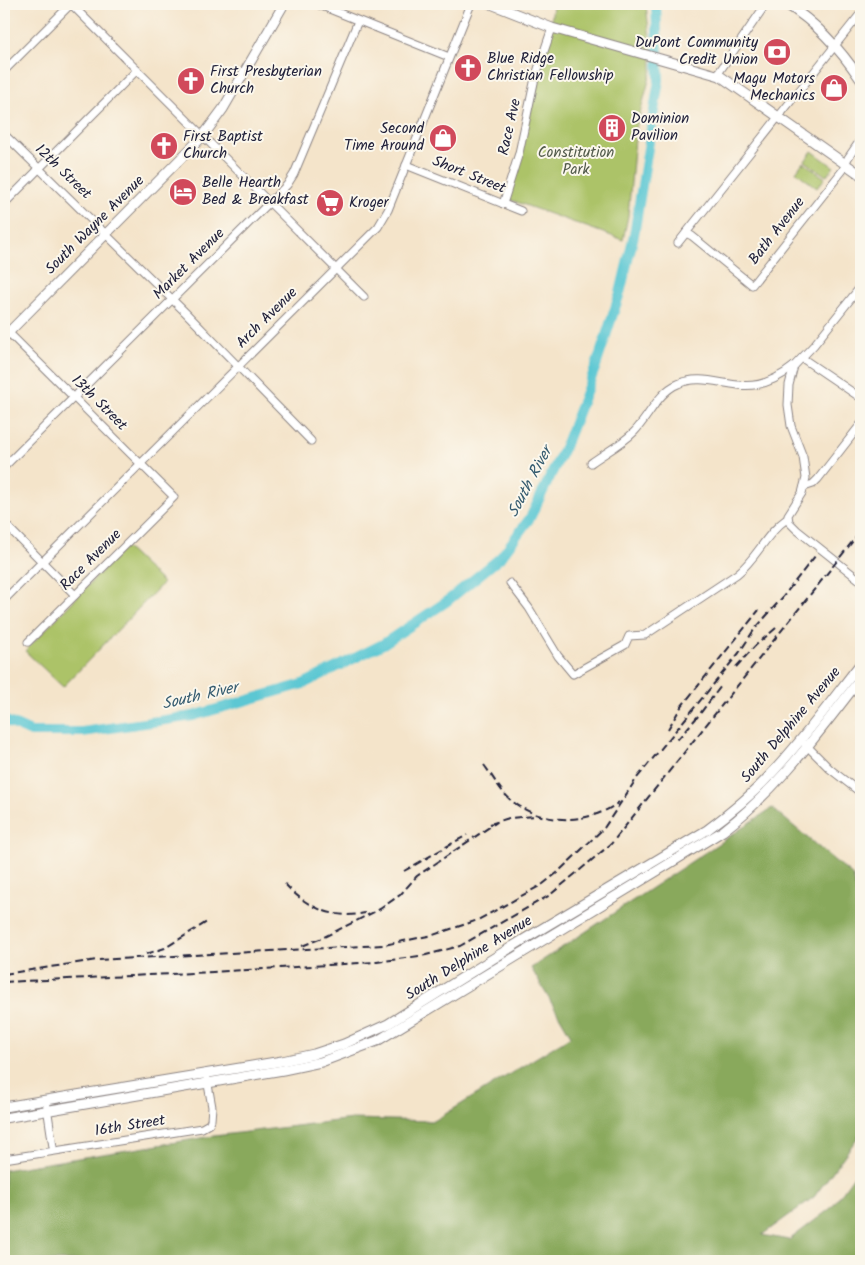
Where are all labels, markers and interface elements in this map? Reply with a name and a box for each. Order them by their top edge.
place label: DuPont Community Credit Union [635,31,759,72]
bank icon: DuPont Community Credit Union [762,37,792,67]
place label: Blue Ridge Christian Fellowship [487,47,613,88]
church icon: Blue Ridge Christian Fellowship [453,53,483,83]
place label: First Presbyterian Church [210,60,322,101]
church icon: First Presbyterian Church [176,66,206,96]
place label: Magu Motors Mechanics [733,67,816,108]
shop icon: Magu Motors Mechanics [819,73,849,103]
street label: Race Ave [492,96,528,158]
place label: Dominion Pavilion [631,107,689,148]
building icon: Dominion Pavilion [597,113,627,143]
place label: Second Time Around [344,117,425,158]
shop icon: Second Time Around [428,123,458,153]
place label: First Baptist Church [183,125,263,166]
church icon: First Baptist Church [149,131,179,161]
street label: 12th Street [29,139,97,206]
park label: Constitution Park [538,141,614,182]
street label: Short Street [429,149,510,201]
street label: South Wayne Avenue [40,169,151,280]
place label: Belle Hearth Bed & Breakfast [202,171,309,212]
hotel icon: Belle Hearth Bed & Breakfast [168,177,198,207]
supermarket icon: Kroger [315,188,345,218]
place label: Kroger [349,191,390,215]
street label: Bath Avenue [743,192,811,270]
street label: Market Avenue [147,222,231,306]
street label: Arch Avenue [231,281,304,354]
street label: 13th Street [65,369,133,437]
water label: South River [501,439,561,522]
street label: Race Avenue [54,523,128,597]
street label: South Delphine Avenue [735,661,847,788]
water label: South River [160,674,244,717]
street label: South Delphine Avenue [401,909,537,1007]
street label: 16th Street [93,1109,167,1143]

